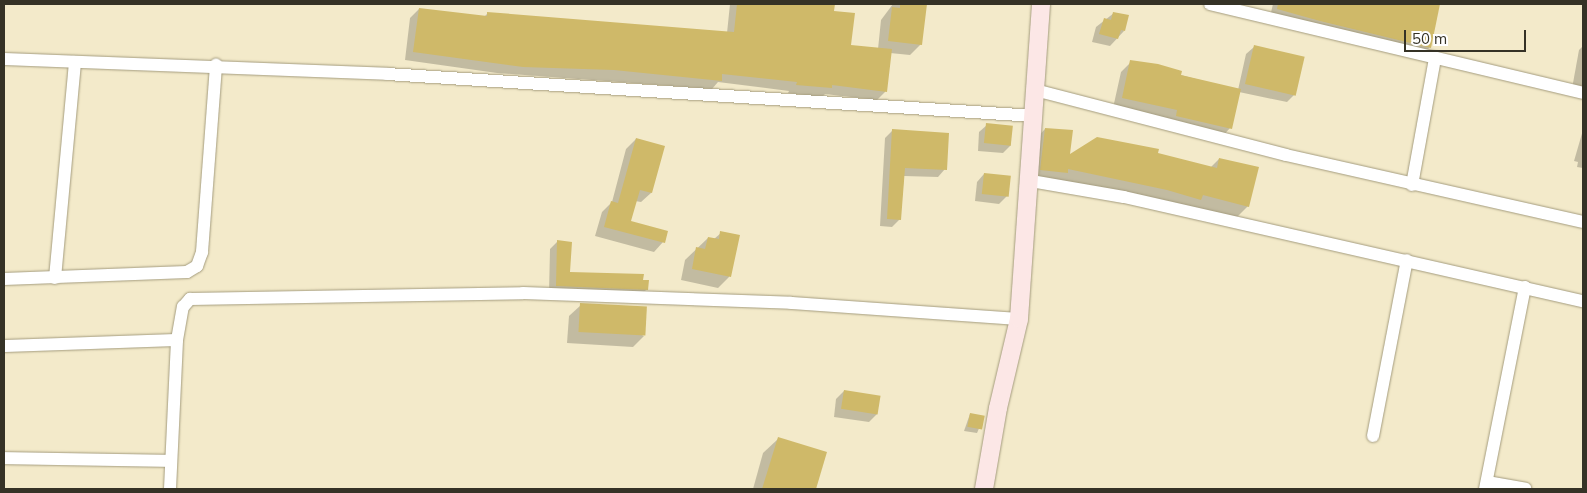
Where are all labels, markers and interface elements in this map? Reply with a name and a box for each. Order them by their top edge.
scale bar [1407,20,1530,52]
text: 50 m [1412,29,1447,48]

